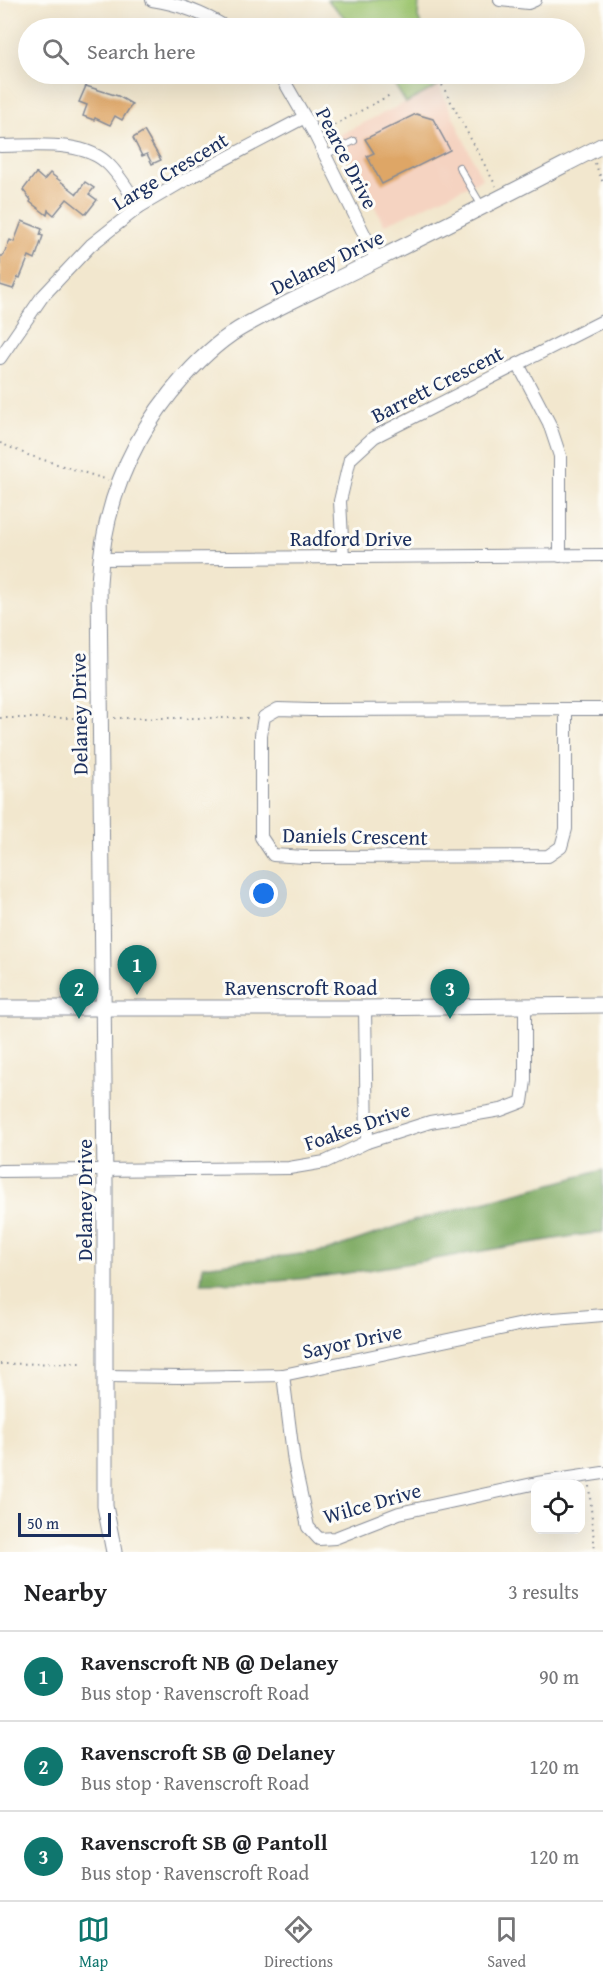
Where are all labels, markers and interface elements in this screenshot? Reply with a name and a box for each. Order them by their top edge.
search box [18,18,585,84]
icon: search [39,35,72,68]
text: Search here [87,35,196,67]
street label: Pearce Drive [308,102,386,214]
street label: Large Crescent [106,124,234,218]
street label: Delaney Drive [265,221,389,303]
street label: Barrett Crescent [366,337,509,431]
street label: Radford Drive [290,523,412,554]
street label: Delaney Drive [62,652,96,775]
street label: Daniels Crescent [282,819,429,853]
your location [249,879,278,908]
pin: 1 [118,946,156,995]
pin: 2 [60,970,98,1019]
pin: 3 [430,970,470,1019]
street label: Ravenscroft Road [225,972,378,1003]
street label: Foakes Drive [300,1093,414,1159]
street label: Delaney Drive [69,1139,100,1261]
street label: Sayor Drive [299,1315,405,1367]
street label: Wilce Drive [319,1474,425,1532]
map controls [531,1480,585,1534]
button: locate [531,1480,585,1534]
scale bar [18,1510,111,1538]
text: 50 m [27,1511,59,1535]
text: Nearby [24,1572,107,1611]
text: 3 results [508,1577,579,1606]
text: Ravenscroft NB @ Delaney [81,1646,338,1678]
text: 1 [38,1662,49,1691]
text: 90 m [539,1662,579,1691]
text: Bus stop · Ravenscroft Road [81,1678,309,1707]
text: Ravenscroft SB @ Delaney [81,1736,335,1768]
text: 2 [38,1752,49,1781]
text: 120 m [529,1752,579,1781]
text: Bus stop · Ravenscroft Road [81,1768,309,1797]
text: Ravenscroft SB @ Pantoll [81,1826,327,1858]
text: 3 [38,1842,49,1871]
text: 120 m [529,1842,579,1871]
text: Bus stop · Ravenscroft Road [81,1858,309,1887]
tab: Map [77,1913,110,1973]
tab: Directions [264,1913,333,1973]
tab: Saved [487,1913,526,1973]

